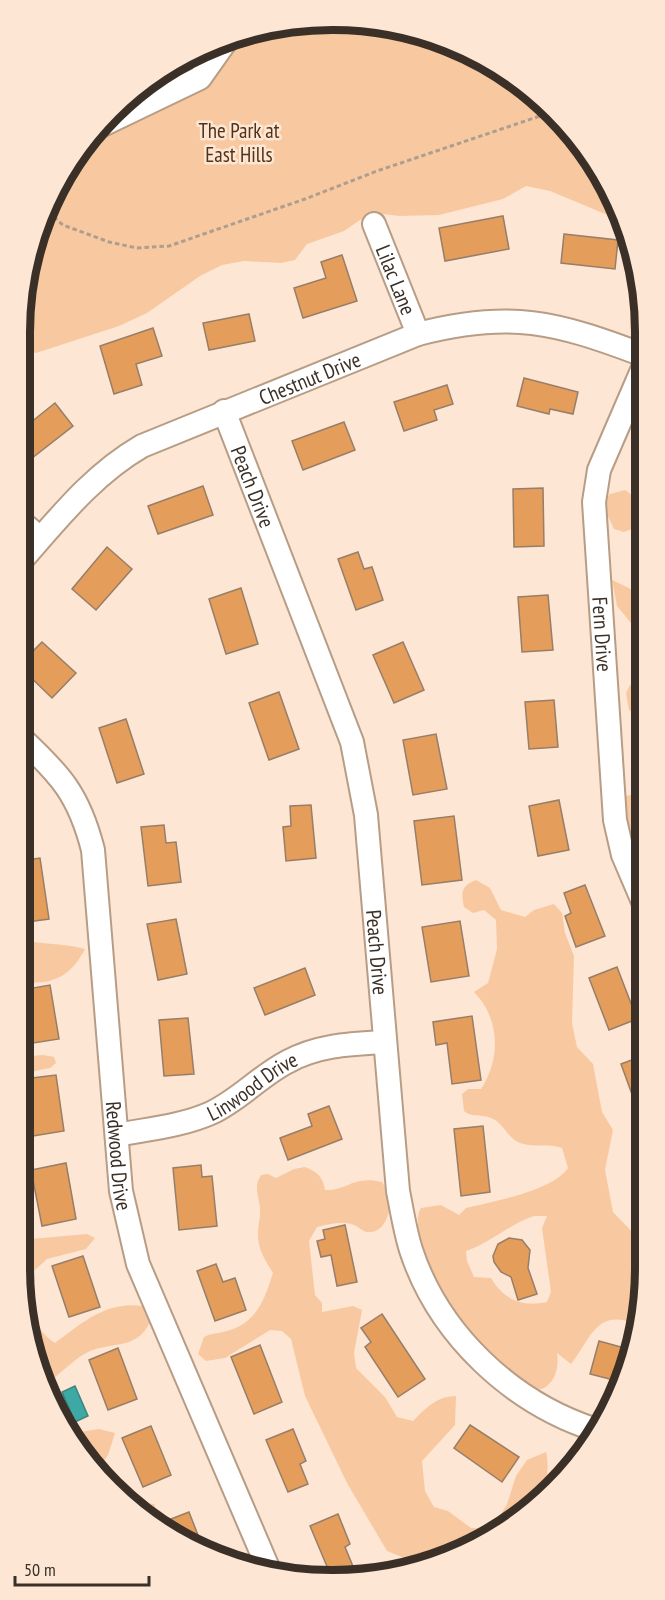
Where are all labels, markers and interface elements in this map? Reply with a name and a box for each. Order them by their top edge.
park label: The Park at East Hills [198,117,280,168]
street label: Lilac Lane [370,241,422,319]
street label: Chestnut Drive [255,345,364,411]
street label: Peach Drive [225,442,281,531]
street label: Fern Drive [587,596,619,673]
street label: Peach Drive [361,909,395,996]
street label: Linwood Drive [202,1045,302,1127]
street label: Redwood Drive [100,1100,139,1213]
scale bar [15,1549,148,1587]
text: 50 m [24,1558,56,1581]

